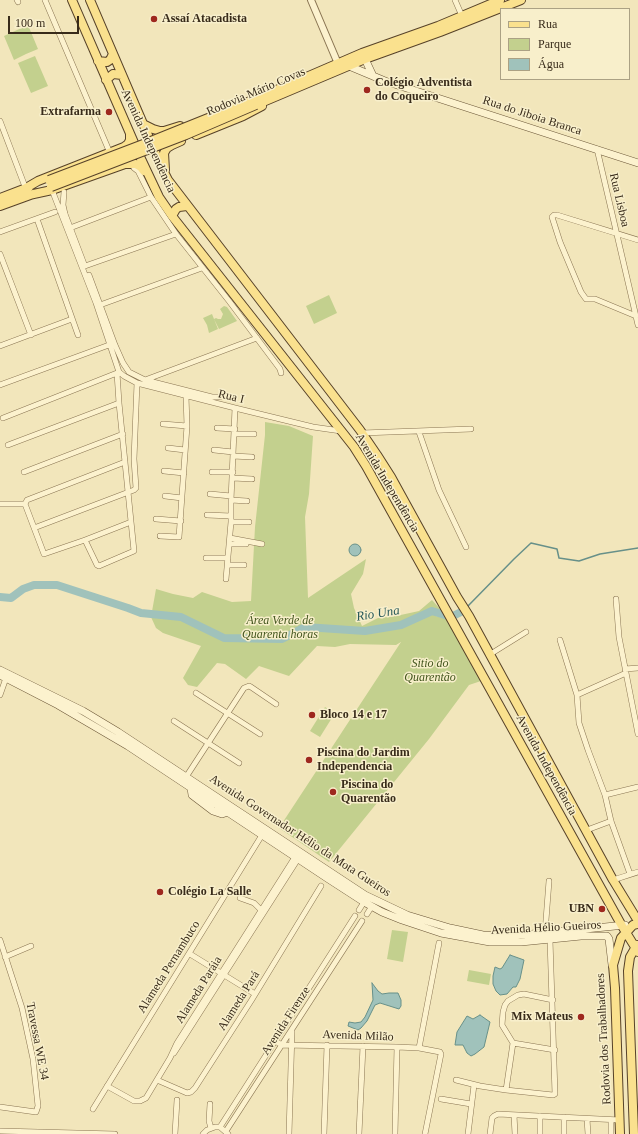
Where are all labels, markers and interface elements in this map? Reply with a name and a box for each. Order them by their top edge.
scale bar [10,8,81,34]
legend [500,8,630,80]
place label: Assaí Atacadista [162,12,247,26]
marker: Assaí Atacadista [149,14,159,24]
text: 100 m [15,16,45,30]
text: Rua [538,17,557,31]
text: Parque [538,37,571,51]
text: Água [538,57,564,71]
street label: Rodovia Mário Covas [204,65,308,119]
place label: Colégio Adventista do Coqueiro [375,76,472,104]
marker: Colégio Adventista do Coqueiro [362,85,372,95]
street label: Avenida Independência [118,87,178,195]
street label: Rua do Jiboia Branca [481,93,583,139]
place label: Extrafarma [40,105,101,119]
marker: Extrafarma [104,107,114,117]
street label: Rua Lisboa [606,172,632,228]
street label: Rua I [216,387,246,407]
street label: Avenida Independência [352,431,422,535]
water label: Rio Una [355,603,401,625]
park label: Área Verde de Quarenta horas [242,614,318,642]
park label: Sitio do Quarentão [404,657,456,685]
place label: Bloco 14 e 17 [320,708,387,722]
marker: Bloco 14 e 17 [307,710,317,720]
street label: Avenida Independência [512,712,580,818]
place label: Piscina do Jardim Independencia [317,746,410,774]
marker: Piscina do Jardim Independencia [304,755,314,765]
street label: Avenida Governador Hélio da Mota Gueiros [207,772,393,900]
place label: Piscina do Quarentão [341,778,396,806]
marker: Piscina do Quarentão [328,787,338,797]
place label: Colégio La Salle [168,885,251,899]
marker: Colégio La Salle [155,887,165,897]
place label: UBN [569,902,594,916]
marker: UBN [597,904,607,914]
street label: Alameda Pernambuco [135,918,203,1016]
street label: Avenida Hélio Gueiros [490,918,602,938]
street label: Alameda Paráia [173,954,225,1026]
street label: Alameda Pará [215,969,263,1033]
street label: Rodovia dos Trabalhadores [593,973,615,1105]
street label: Avenida Firenze [259,984,313,1058]
street label: Travessa WE 34 [22,1001,52,1081]
place label: Mix Mateus [511,1010,573,1024]
marker: Mix Mateus [576,1012,586,1022]
street label: Avenida Milão [322,1028,394,1044]

